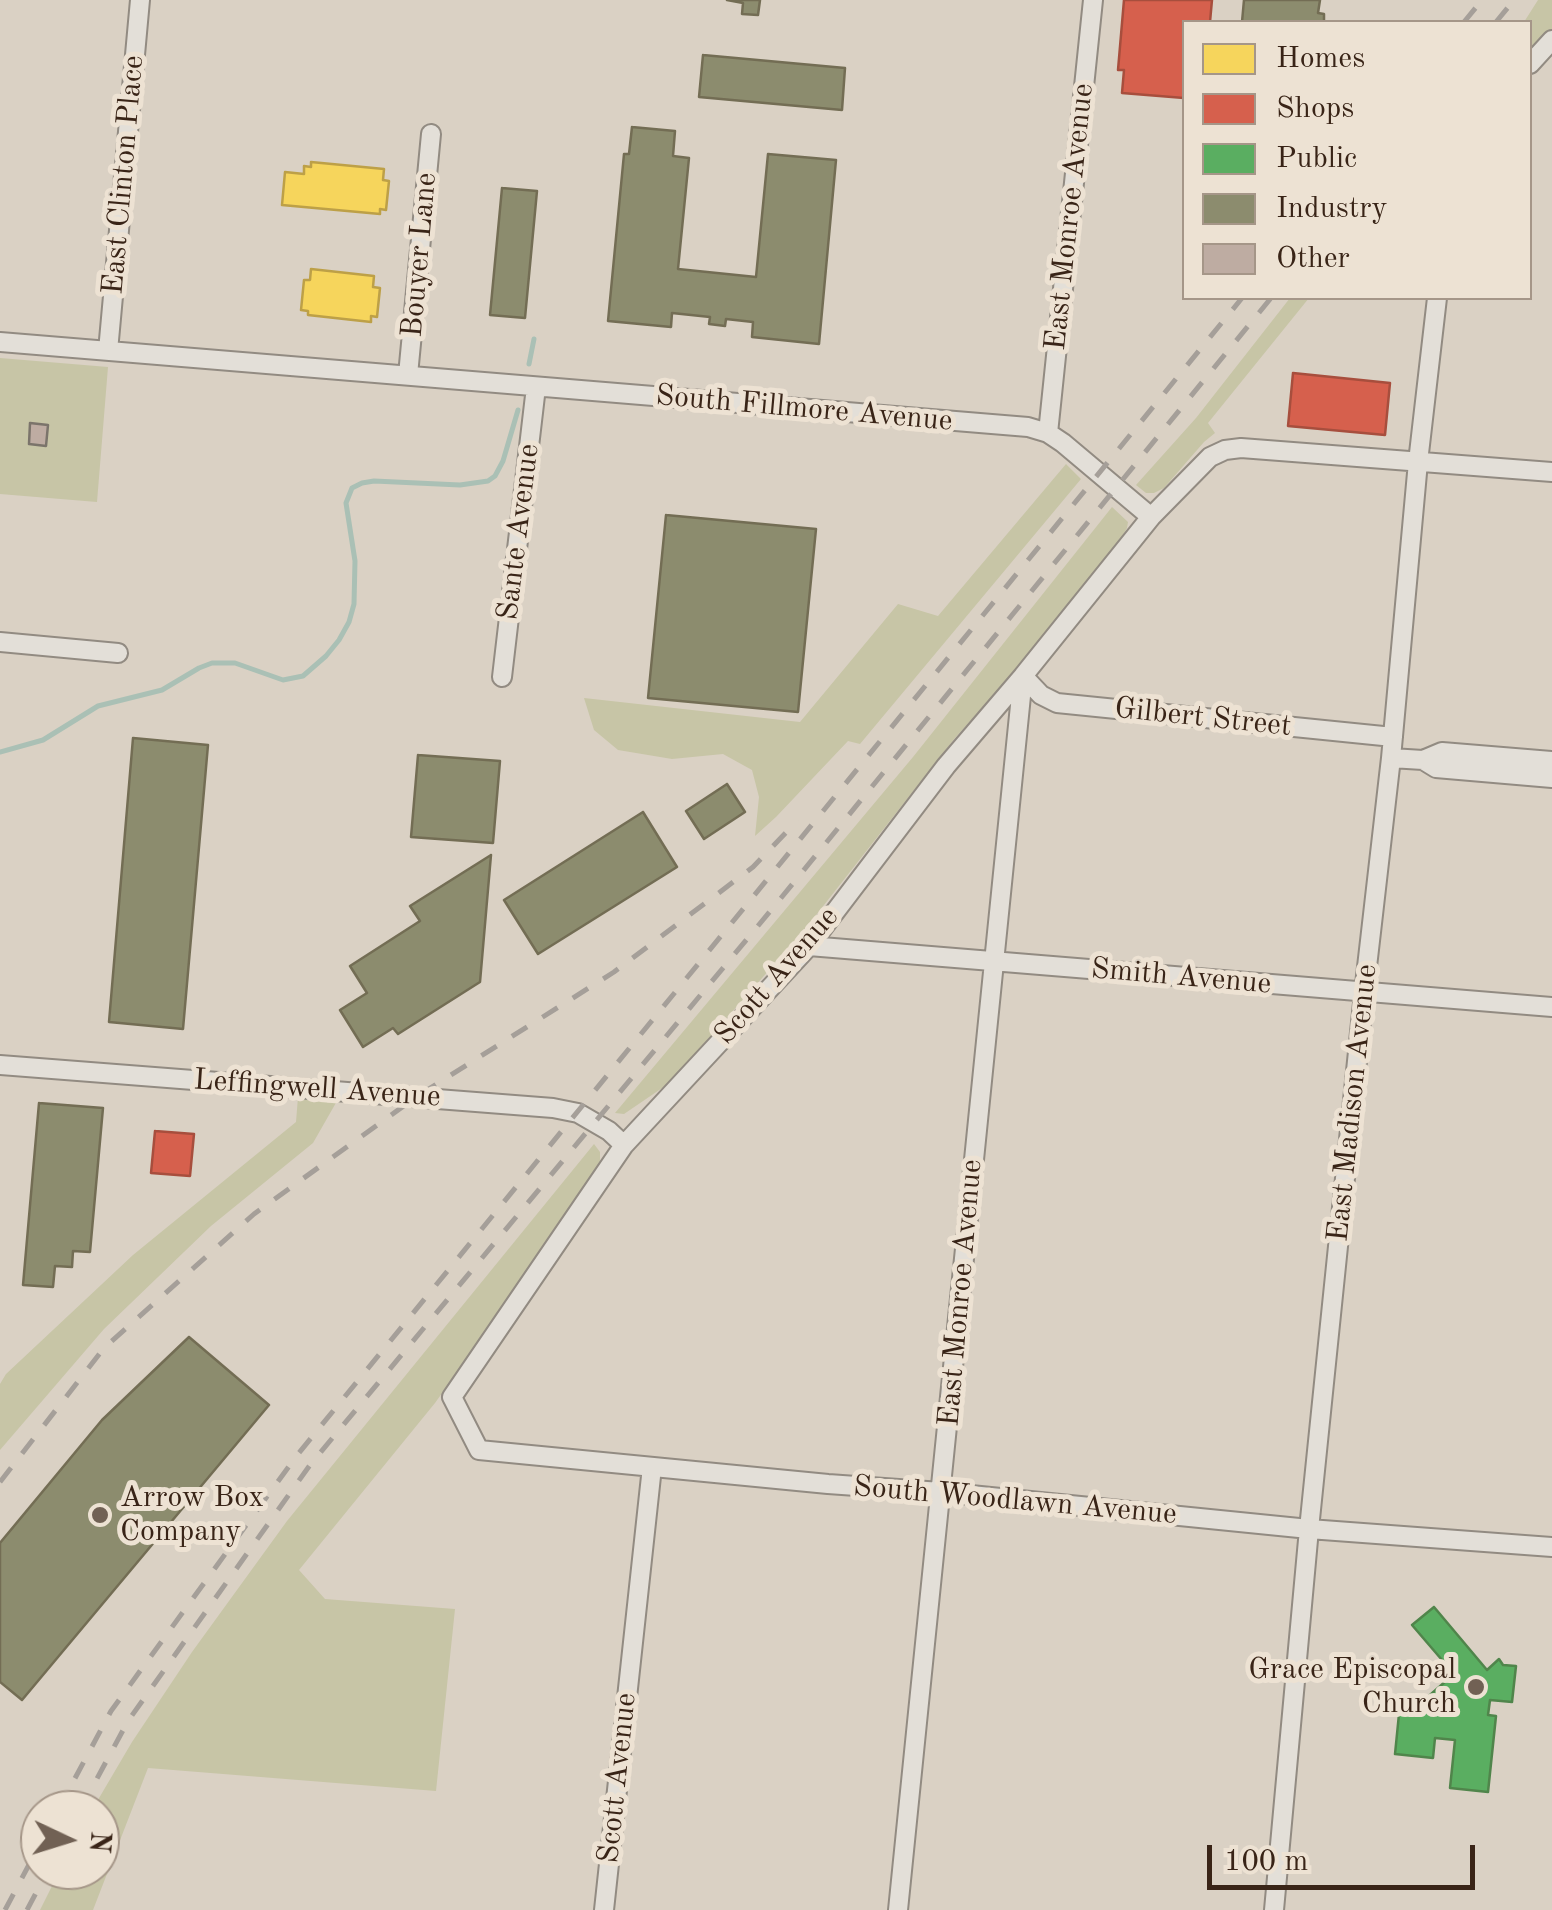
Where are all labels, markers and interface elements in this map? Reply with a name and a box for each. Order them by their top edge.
legend [1182,20,1532,300]
text: Homes [1276,44,1365,74]
street label: East Clinton Place [96,54,152,296]
street label: East Monroe Avenue [1038,82,1102,352]
text: Shops [1276,94,1354,124]
text: Public [1276,144,1357,174]
street label: Bouyer Lane [395,171,445,339]
text: Industry [1276,194,1387,224]
text: Other [1276,244,1350,274]
street label: South Fillmore Avenue [654,378,954,440]
street label: Sante Avenue [490,442,548,622]
street label: Gilbert Street [1113,691,1293,745]
street label: Scott Avenue [707,900,847,1052]
street label: Smith Avenue [1089,951,1273,1003]
street label: East Madison Avenue [1321,962,1385,1244]
street label: Leffingwell Avenue [192,1062,442,1116]
street label: East Monroe Avenue [931,1158,991,1428]
street label: South Woodlawn Avenue [852,1469,1178,1533]
place label: Arrow Box Company [120,1480,264,1550]
marker: Arrow Box Company [89,1504,111,1526]
place label: Grace Episcopal Church [1248,1652,1456,1722]
marker: Grace Episcopal Church [1465,1676,1487,1698]
street label: Scott Avenue [591,1691,645,1865]
north arrow [20,1790,120,1890]
scale bar [1212,1825,1480,1887]
text: N [83,1830,113,1854]
text: 100 m [1224,1847,1308,1877]

